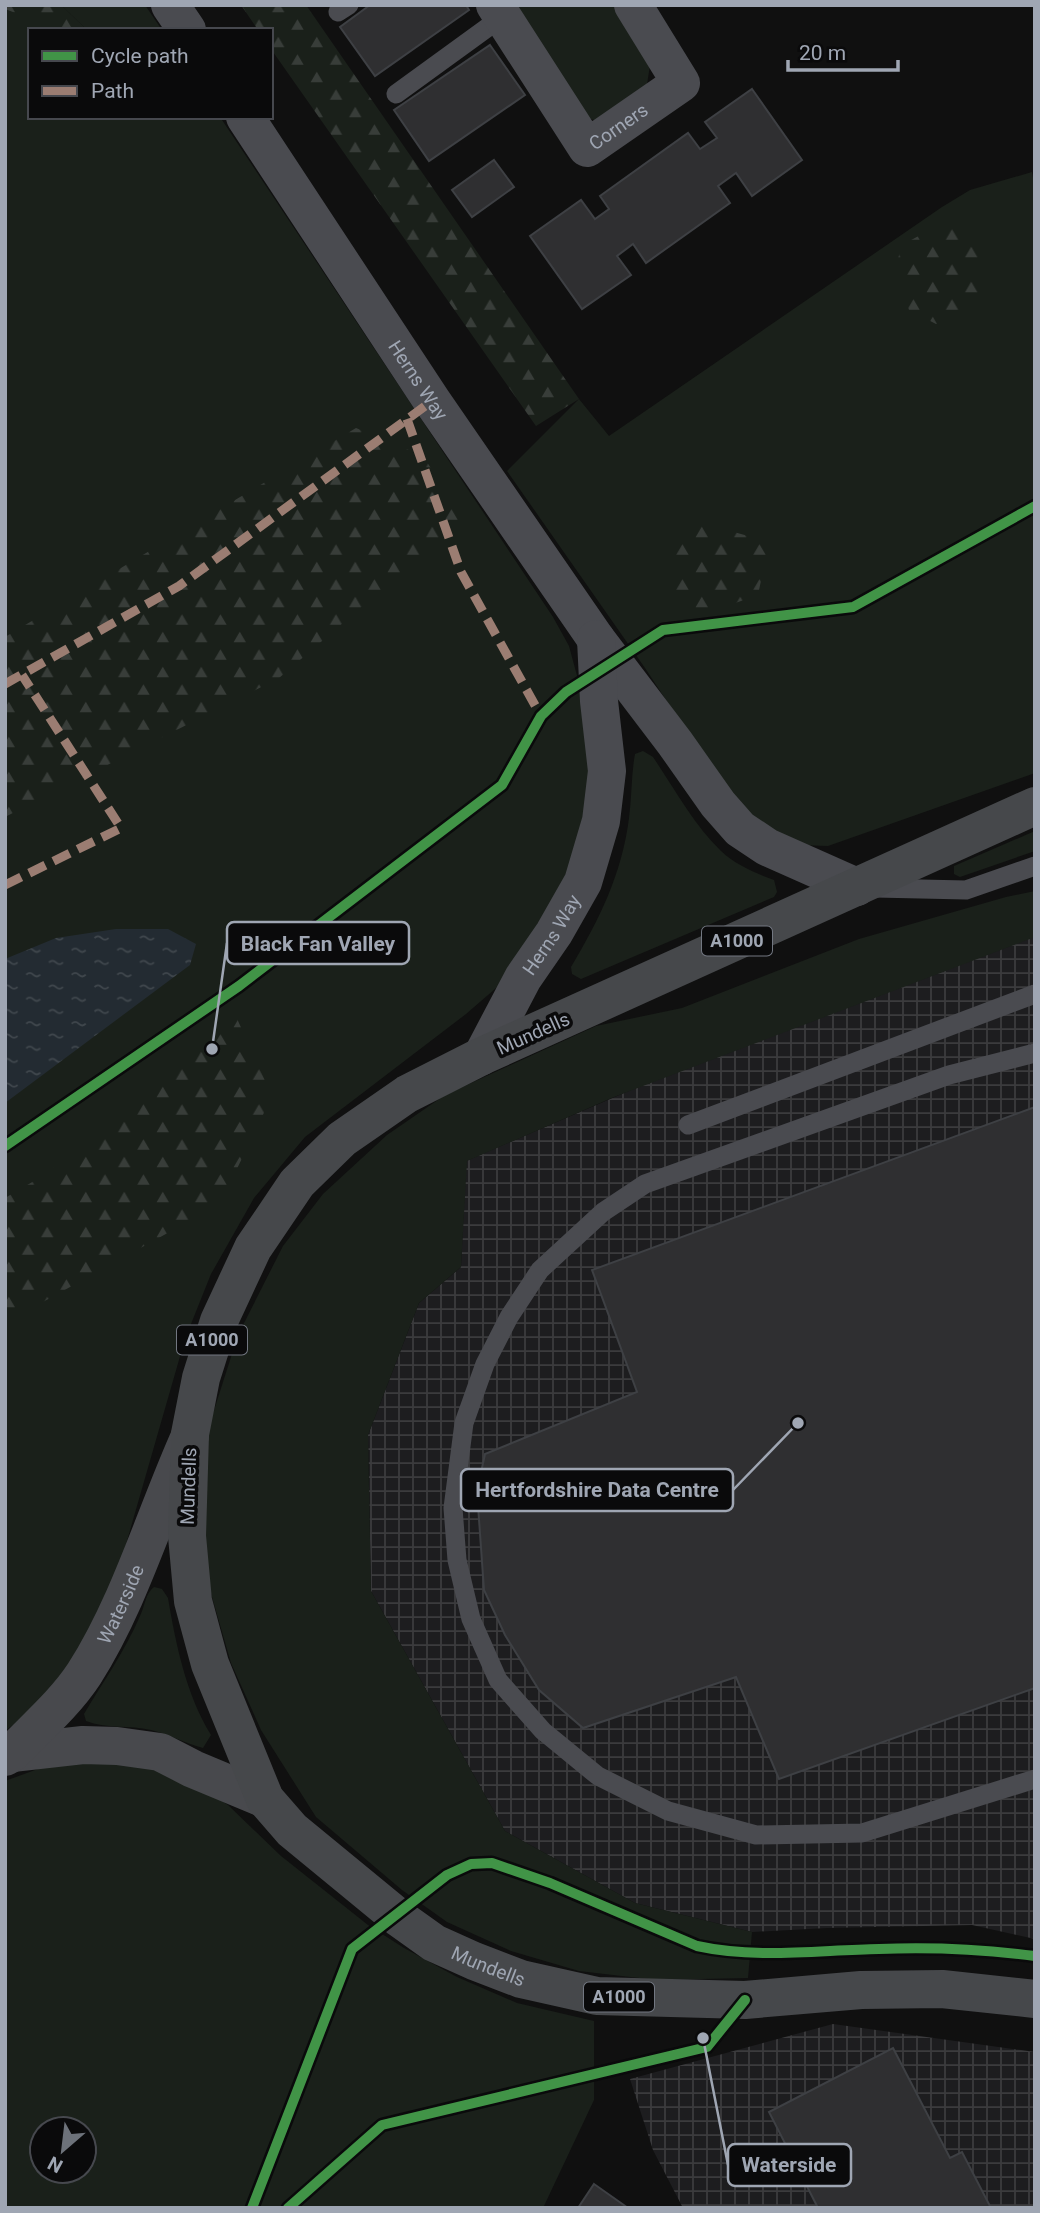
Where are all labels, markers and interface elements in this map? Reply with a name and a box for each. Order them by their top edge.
legend [28,28,273,119]
scale bar [788,28,898,72]
text: 20 m [799,41,846,65]
text: Cycle path [91,44,189,68]
text: Path [91,79,134,103]
street label: Corners [585,98,652,155]
street label: Herns Way [383,336,453,425]
street label: Herns Way [518,890,586,980]
callout: Black Fan Valley [227,922,409,964]
road number: A1000 [702,926,772,956]
text: Black Fan Valley [241,932,396,956]
street label: Mundells [493,1007,573,1060]
road number: A1000 [177,1325,247,1354]
street label: Mundells [176,1447,201,1525]
callout: Hertfordshire Data Centre [461,1469,733,1511]
text: Hertfordshire Data Centre [475,1478,719,1502]
street label: Waterside [93,1561,149,1648]
street label: Mundells [448,1941,528,1992]
road number: A1000 [584,1982,654,2011]
north arrow [28,2115,98,2185]
callout: Waterside [728,2144,851,2186]
text: N [44,2151,67,2178]
text: Waterside [742,2153,836,2177]

